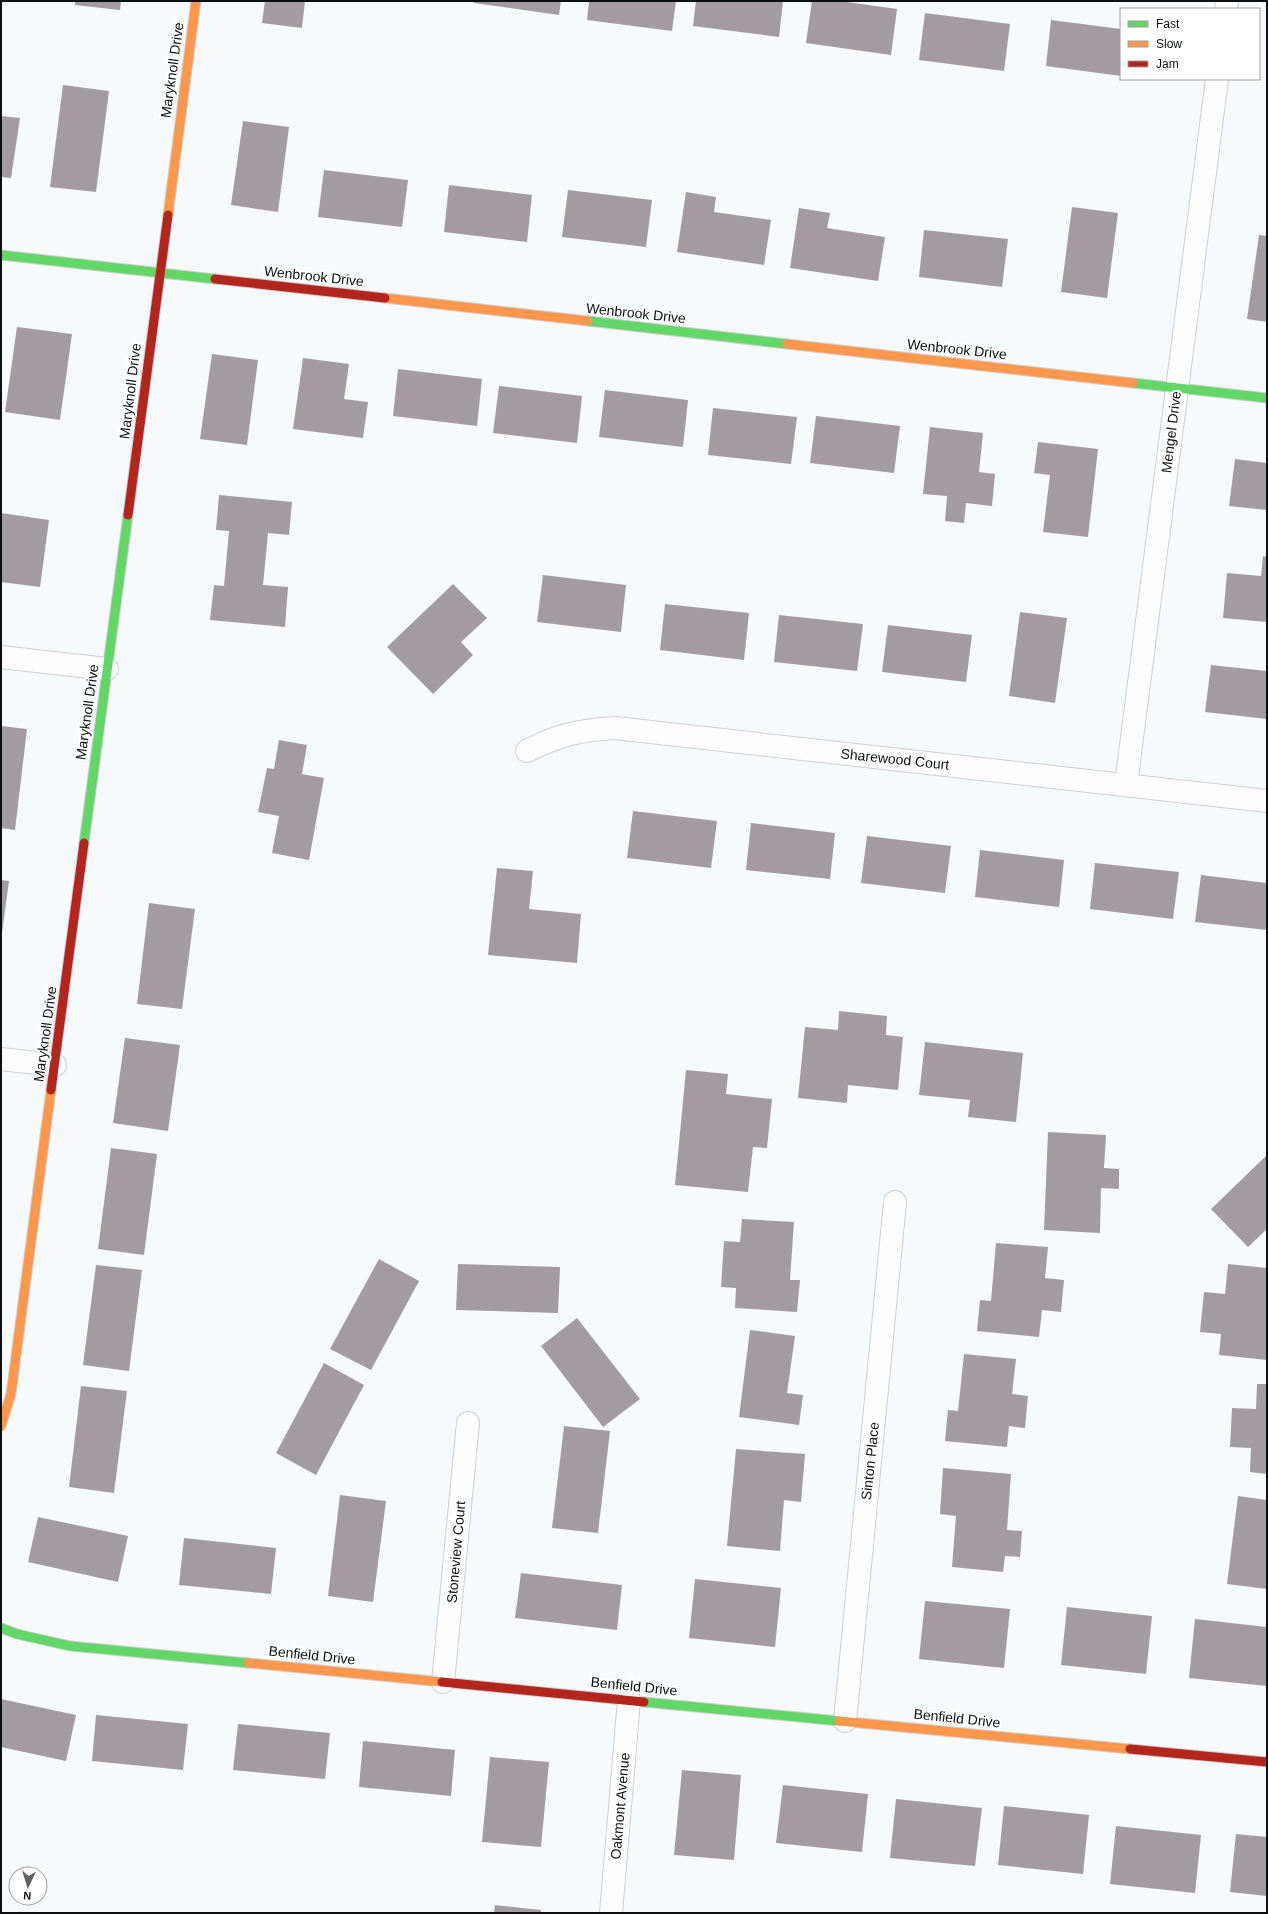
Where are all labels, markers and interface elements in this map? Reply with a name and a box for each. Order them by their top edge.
legend [1120,8,1260,80]
text: Fast [1156,17,1180,31]
street label: Maryknoll Drive [157,21,187,119]
text: Slow [1156,37,1182,51]
text: Jam [1156,57,1179,71]
street label: Wenbrook Drive [263,263,365,289]
street label: Wenbrook Drive [585,300,687,326]
street label: Wenbrook Drive [906,336,1008,362]
street label: Maryknoll Drive [116,342,144,440]
street label: Mengel Drive [1158,390,1184,474]
street label: Maryknoll Drive [72,663,102,761]
street label: Sharewood Court [840,745,950,773]
street label: Maryknoll Drive [30,985,60,1083]
street label: Sinton Place [858,1421,882,1501]
street label: Stoneview Court [444,1500,468,1604]
street label: Benfield Drive [268,1642,356,1668]
street label: Benfield Drive [590,1673,678,1699]
street label: Benfield Drive [913,1705,1001,1731]
street label: Oakmont Avenue [607,1752,633,1860]
north arrow [8,1866,48,1906]
text: N [23,1890,32,1902]

